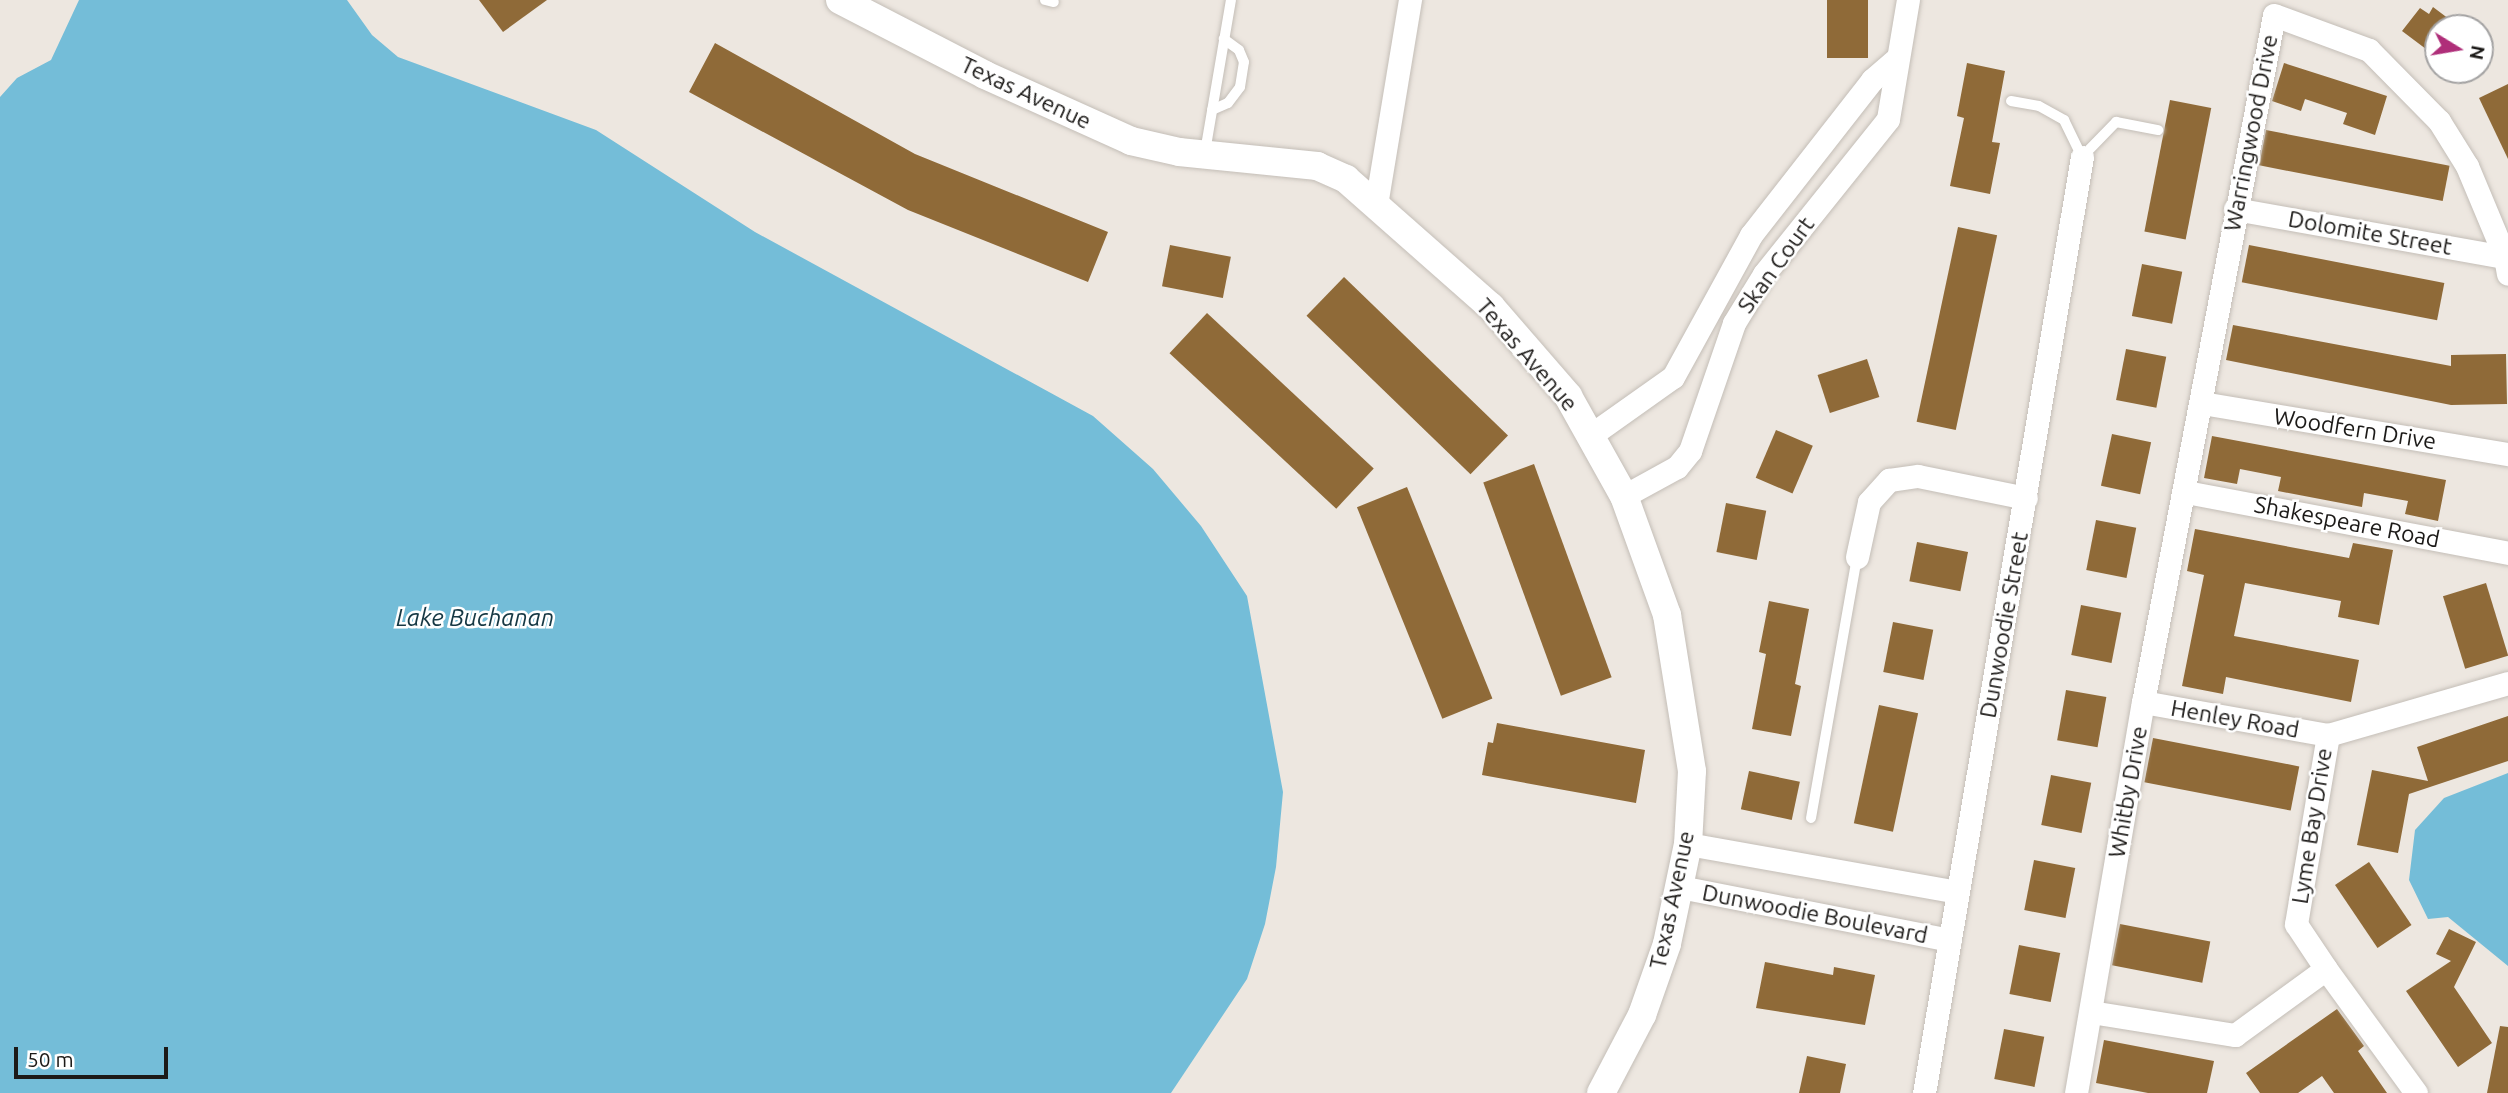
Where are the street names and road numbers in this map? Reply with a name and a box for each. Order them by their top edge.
street label: Warringwood Drive [2218,32,2284,234]
street label: Texas Avenue [957,51,1095,135]
street label: Dolomite Street [2286,205,2454,261]
street label: Skan Court [1732,211,1820,319]
street label: Texas Avenue [1471,293,1583,417]
street label: Woodfern Drive [2272,403,2438,455]
street label: Shakespeare Road [2252,490,2442,554]
street label: Dunwoodie Street [1974,530,2034,720]
street label: Henley Road [2169,694,2301,744]
street label: Whitby Drive [2103,724,2153,860]
street label: Lyme Bay Drive [2286,746,2338,906]
street label: Texas Avenue [1644,828,1700,972]
street label: Dunwoodie Boulevard [1700,879,1930,949]

